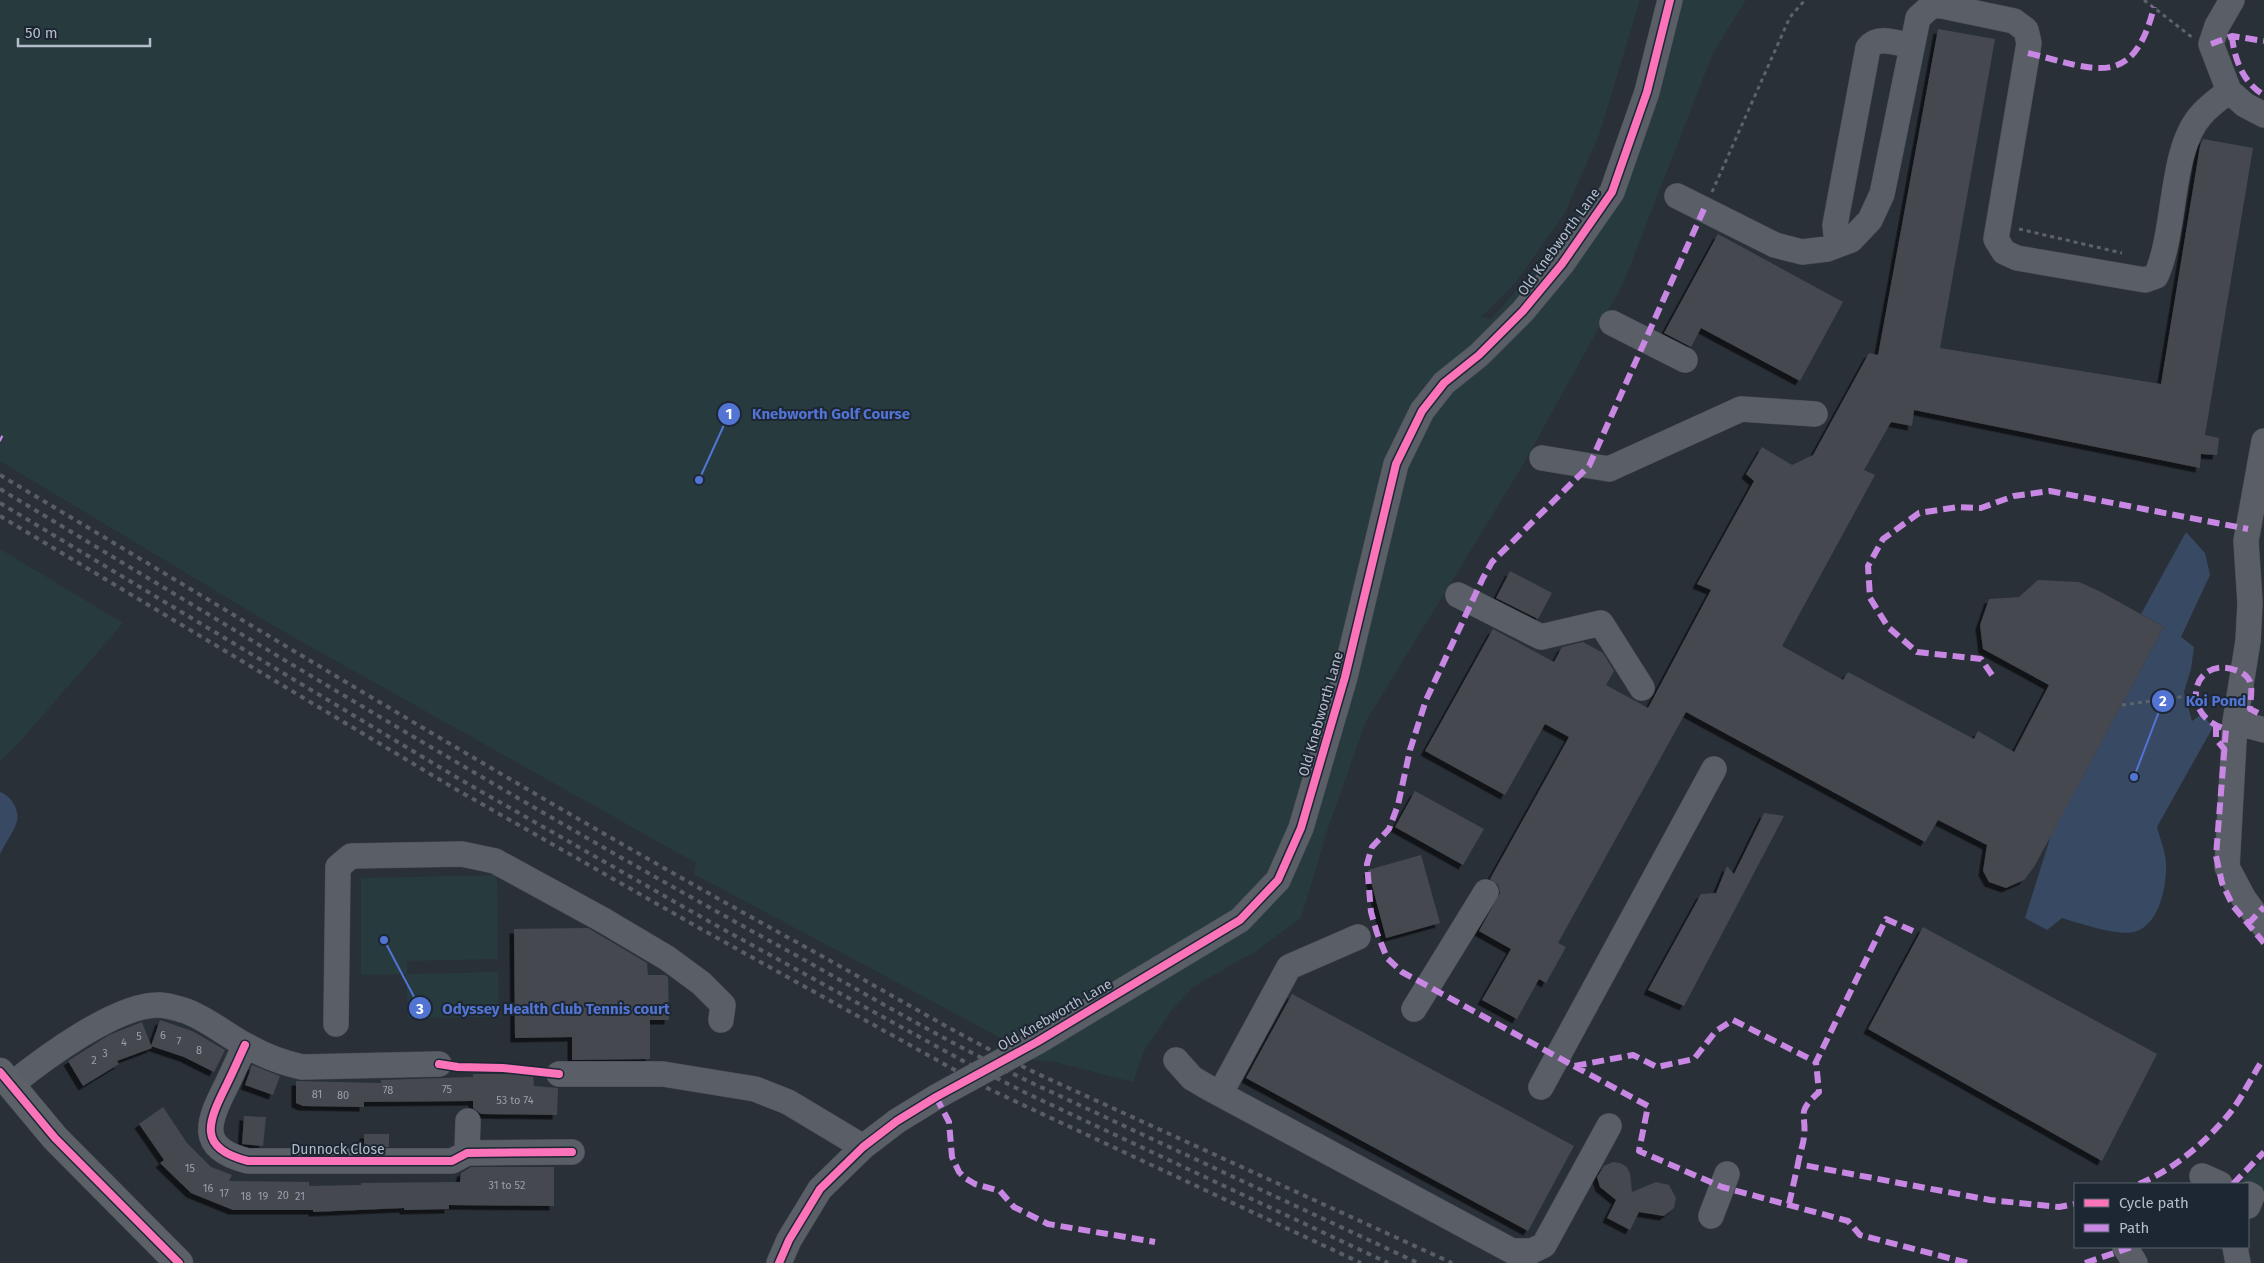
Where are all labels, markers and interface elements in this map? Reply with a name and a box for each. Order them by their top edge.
scale bar [18,15,150,47]
text: 50 m [25,24,58,42]
street label: Old Knebworth Lane [1514,185,1604,299]
callout: Knebworth Golf Course [717,399,920,429]
text: 1 [726,405,732,423]
text: Knebworth Golf Course [752,405,910,423]
street label: Old Knebworth Lane [1295,650,1347,778]
callout: Koi Pond [2151,686,2257,716]
text: 2 [2159,692,2167,710]
text: Koi Pond [2186,692,2246,710]
street label: Old Knebworth Lane [995,975,1115,1055]
callout: Odyssey Health Club Tennis court [407,993,680,1023]
text: 3 [415,1000,424,1018]
text: Odyssey Health Club Tennis court [442,1000,670,1018]
house number: 6 [160,1029,166,1042]
house number: 5 [136,1030,142,1043]
house number: 7 [177,1035,182,1048]
house number: 4 [121,1036,127,1049]
house number: 8 [196,1044,202,1057]
house number: 3 [102,1047,108,1060]
house number: 2 [91,1054,97,1067]
house number: 75 [442,1083,453,1096]
house number: 78 [383,1084,393,1097]
house number: 81 [312,1088,322,1101]
house number: 80 [337,1089,349,1102]
house number: 53 to 74 [496,1094,534,1107]
street label: Dunnock Close [291,1141,385,1158]
house number: 15 [185,1162,196,1175]
house number: 31 to 52 [489,1179,525,1192]
house number: 16 [203,1182,213,1195]
legend [2074,1183,2249,1248]
house number: 17 [219,1187,229,1200]
house number: 20 [277,1189,289,1202]
house number: 18 [241,1190,251,1203]
house number: 19 [258,1190,268,1203]
house number: 21 [295,1190,305,1203]
text: Cycle path [2119,1194,2189,1212]
text: Path [2119,1219,2149,1237]

